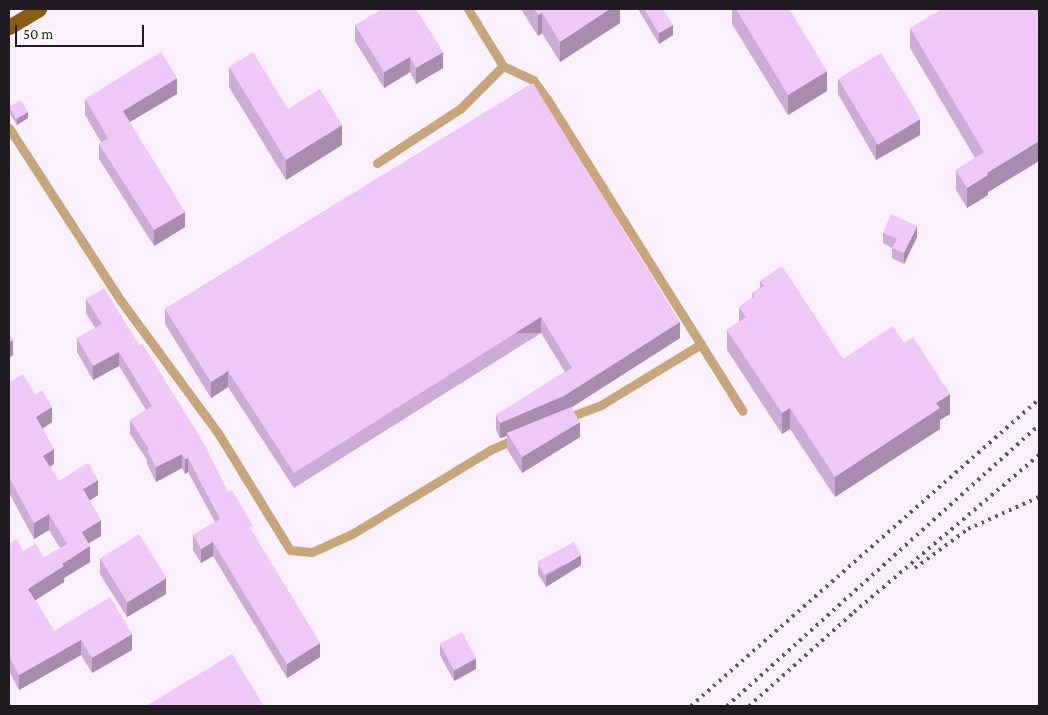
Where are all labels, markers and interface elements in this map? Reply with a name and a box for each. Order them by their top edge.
scale bar [18,15,146,47]
text: 50 m [23,26,53,42]

